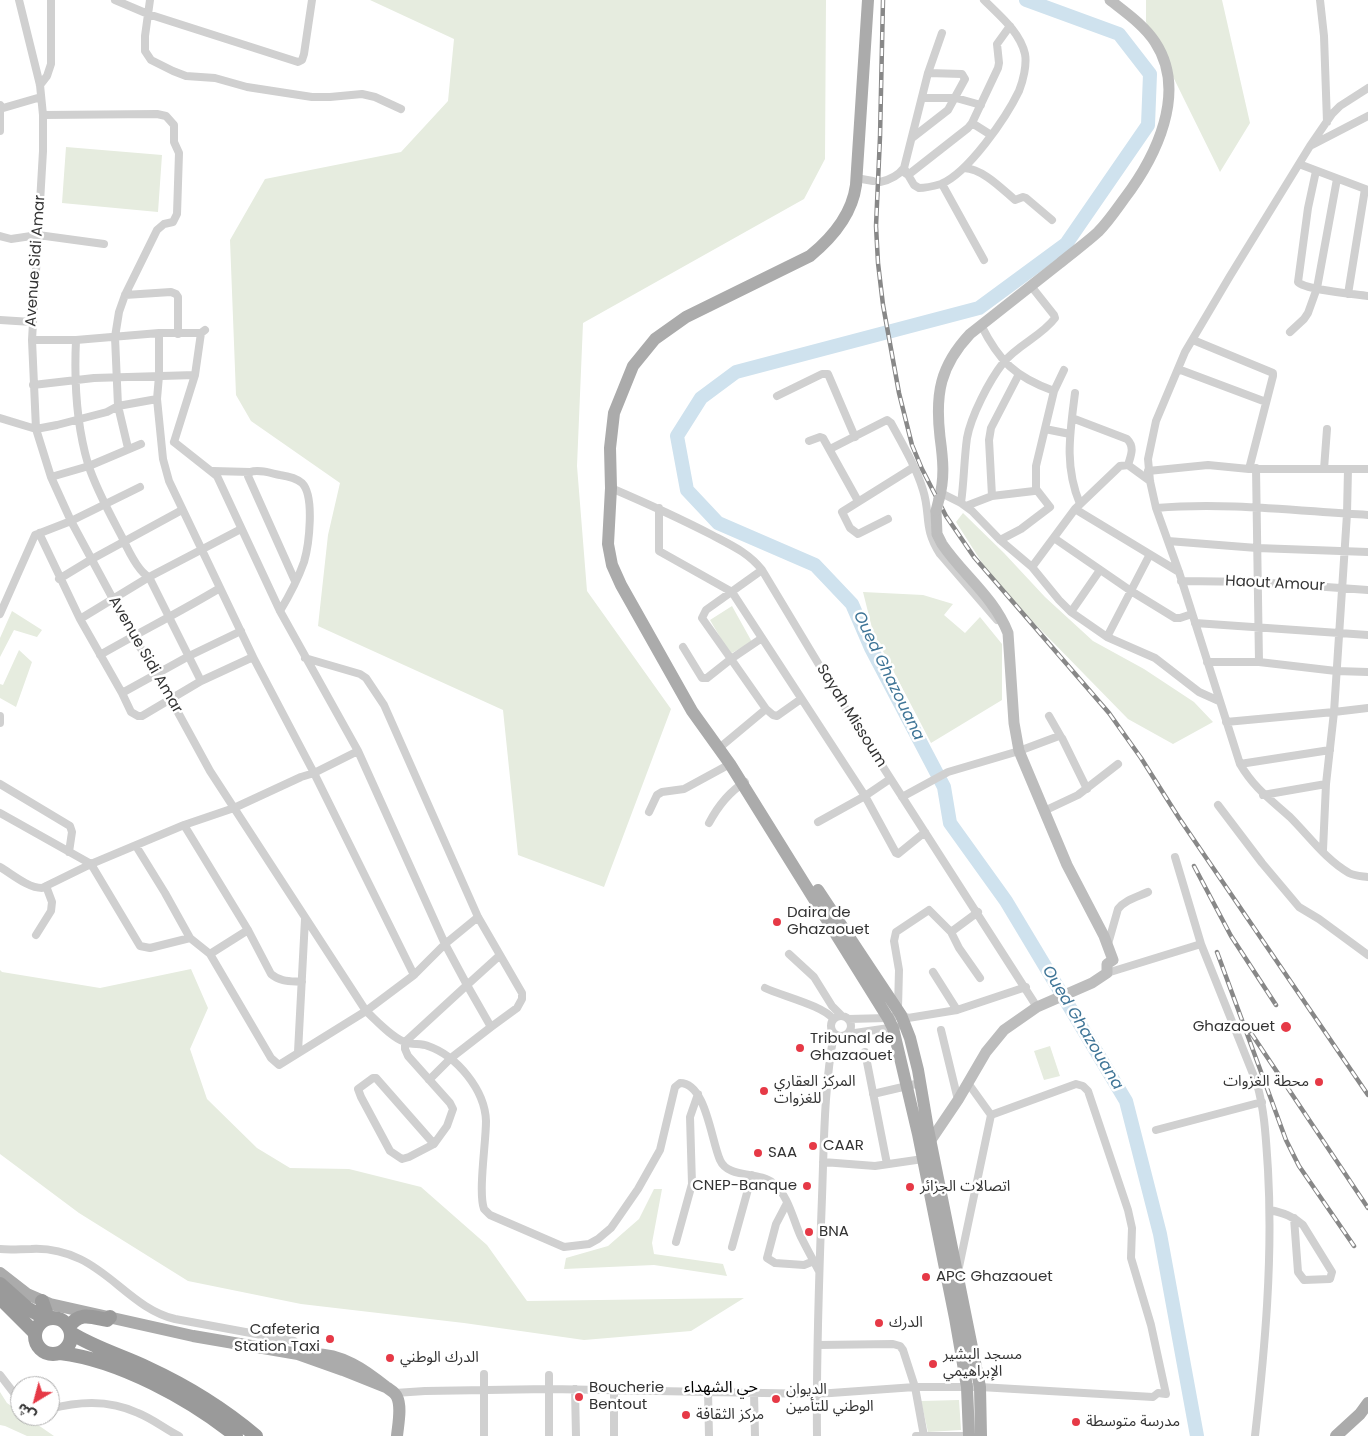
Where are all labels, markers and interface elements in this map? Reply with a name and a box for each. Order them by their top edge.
street label: Avenue Sidi Amar [22,195,50,327]
street label: Haout Amour [1225,572,1325,596]
street label: Avenue Sidi Amar [104,593,186,717]
water label: Oued Ghazouana [848,608,928,744]
street label: Sayah Missoum [812,661,890,771]
place label: Daira de Ghazaouet [787,904,869,939]
marker: Daira de Ghazaouet [771,916,783,928]
water label: Oued Ghazouana [1037,962,1127,1094]
place label: Ghazaouet [1193,1018,1275,1036]
marker: Ghazaouet [1279,1020,1293,1034]
place label: Tribunal de Ghazaouet [810,1030,894,1065]
marker: Tribunal de Ghazaouet [794,1042,806,1054]
place label: المركز العقاري للغزوات [774,1073,856,1108]
place label: محطة الغزوات [1223,1073,1309,1091]
marker: محطة الغزوات [1313,1076,1325,1088]
marker: المركز العقاري للغزوات [758,1085,770,1097]
place label: CAAR [823,1137,864,1155]
marker: CAAR [807,1140,819,1152]
place label: SAA [768,1144,797,1162]
marker: SAA [752,1147,764,1159]
place label: CNEP-Banque [692,1177,797,1195]
place label: اتصالات الجزائر [920,1178,1010,1196]
marker: CNEP-Banque [801,1180,813,1192]
marker: اتصالات الجزائر [904,1181,916,1193]
place label: BNA [819,1223,849,1241]
marker: BNA [803,1226,815,1238]
place label: APC Ghazaouet [936,1268,1053,1286]
marker: APC Ghazaouet [920,1271,932,1283]
place label: الدرك [889,1314,923,1332]
marker: الدرك [873,1317,885,1329]
place label: Cafeteria Station Taxi [234,1321,320,1356]
marker: Cafeteria Station Taxi [324,1333,336,1345]
place label: مسجد البشير الإبراهيمي [943,1346,1022,1381]
place label: الدرك الوطني [400,1349,479,1367]
marker: الدرك الوطني [384,1352,396,1364]
marker: مسجد البشير الإبراهيمي [927,1358,939,1370]
north arrow [10,1376,60,1426]
district label: حي الشهداء [684,1378,758,1398]
place label: Boucherie Bentout [589,1379,664,1414]
place label: الديوان الوطني للتأمين [786,1381,874,1416]
marker: Boucherie Bentout [573,1391,585,1403]
marker: الديوان الوطني للتأمين [770,1393,782,1405]
text: ش [13,1398,40,1426]
place label: مركز الثقافة [696,1406,764,1424]
marker: مركز الثقافة [680,1409,692,1421]
place label: مدرسة متوسطة [1086,1413,1180,1431]
marker: مدرسة متوسطة [1070,1416,1082,1428]

